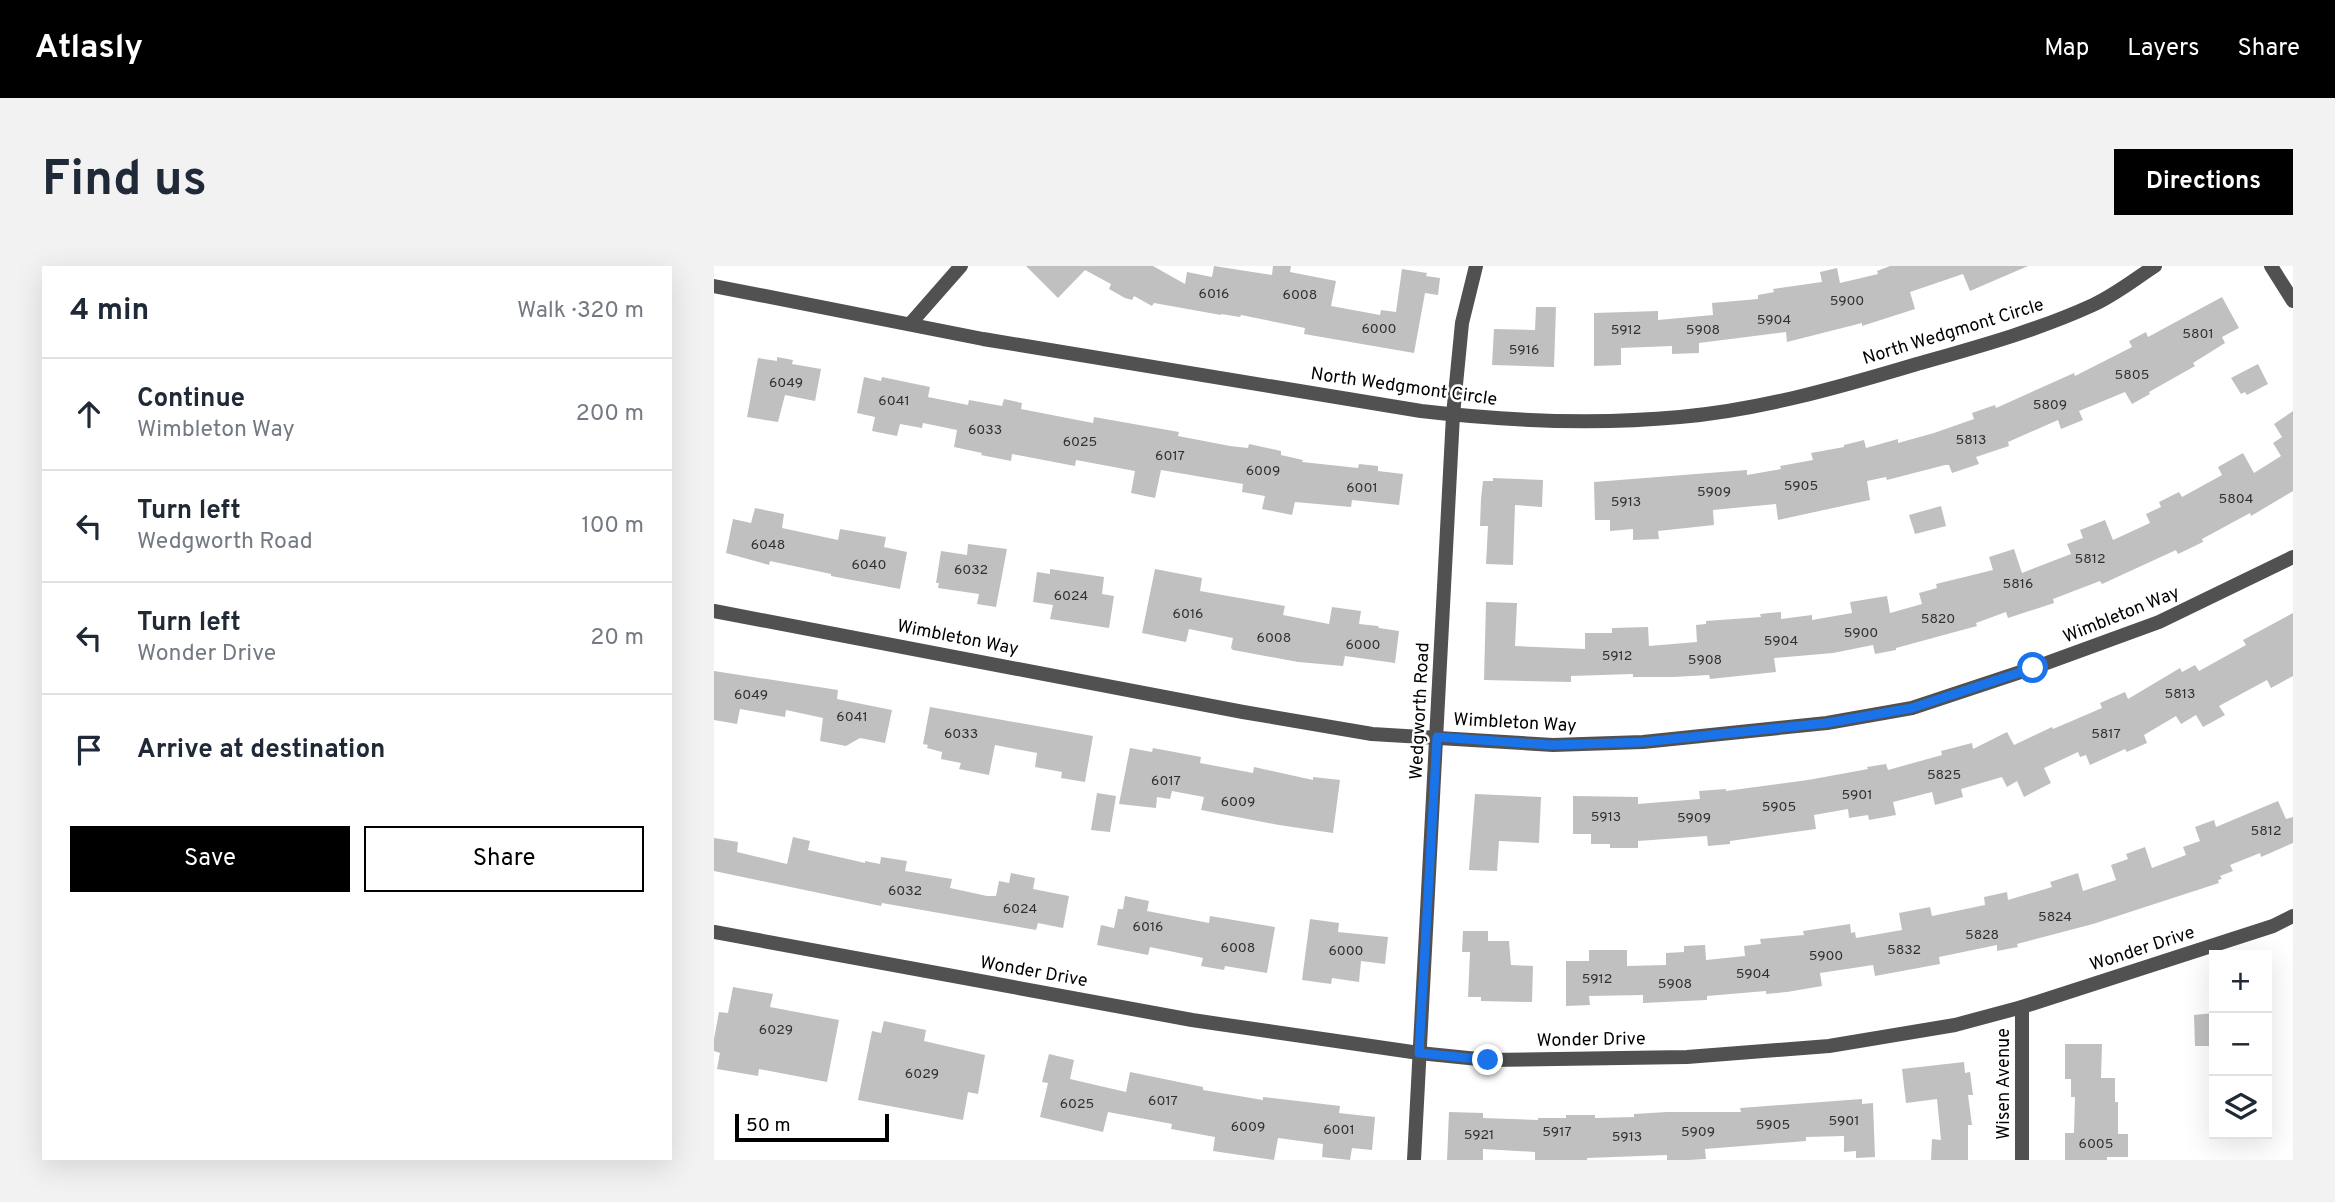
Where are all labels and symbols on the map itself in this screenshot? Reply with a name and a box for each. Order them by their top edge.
house number: 6016 [1199,286,1229,303]
house number: 6008 [1283,287,1317,304]
house number: 5900 [1830,293,1864,310]
street label: North Wedgmont Circle [1860,294,2047,371]
house number: 5904 [1757,312,1791,329]
house number: 6000 [1361,321,1397,338]
house number: 5912 [1611,322,1641,339]
house number: 5908 [1686,322,1720,339]
house number: 5801 [2182,326,2214,343]
house number: 5916 [1509,342,1539,359]
street label: North Wedgmont Circle [1309,363,1499,412]
house number: 5805 [2115,367,2149,384]
house number: 6049 [769,375,803,392]
house number: 6041 [878,393,910,410]
house number: 5809 [2033,397,2067,414]
house number: 6033 [968,422,1002,439]
house number: 5813 [1956,432,1986,449]
house number: 6025 [1063,434,1097,451]
house number: 6017 [1155,448,1185,465]
house number: 6009 [1246,463,1280,480]
house number: 5905 [1784,478,1818,495]
house number: 6001 [1346,480,1378,497]
house number: 5909 [1697,484,1731,501]
house number: 5804 [2219,491,2253,508]
house number: 5913 [1611,494,1641,511]
house number: 6048 [751,537,785,554]
house number: 5812 [2074,551,2106,568]
house number: 6040 [851,557,887,574]
house number: 6032 [954,562,988,579]
house number: 5816 [2003,576,2033,593]
street label: Wimbleton Way [2060,582,2183,649]
house number: 6024 [1054,588,1088,605]
house number: 6016 [1173,606,1203,623]
house number: 5820 [1921,611,1955,628]
street label: Wimbleton Way [895,615,1021,662]
house number: 5900 [1844,625,1878,642]
house number: 6008 [1257,630,1291,647]
house number: 5904 [1764,633,1798,650]
house number: 6000 [1345,637,1381,654]
street label: Wedgworth Road [1405,642,1436,780]
house number: 5912 [1602,648,1632,665]
house number: 5908 [1688,652,1722,669]
route start [2017,652,2048,683]
house number: 5813 [2165,686,2195,703]
house number: 6049 [734,687,768,704]
house number: 6041 [836,709,868,726]
street label: Wimbleton Way [1453,709,1577,738]
house number: 6033 [944,726,978,743]
house number: 5817 [2091,726,2121,743]
house number: 5825 [1927,767,1961,784]
house number: 6017 [1151,773,1181,790]
house number: 5901 [1841,787,1873,804]
house number: 6009 [1221,794,1255,811]
house number: 5905 [1762,799,1796,816]
house number: 5913 [1591,809,1621,826]
house number: 5909 [1677,810,1711,827]
house number: 5812 [2250,823,2282,840]
house number: 6032 [888,883,922,900]
house number: 6024 [1003,901,1037,918]
house number: 5824 [2038,909,2072,926]
house number: 6016 [1133,919,1163,936]
street label: Wonder Drive [2087,922,2198,977]
house number: 5828 [1965,927,1999,944]
house number: 6008 [1221,940,1255,957]
house number: 5832 [1887,942,1921,959]
house number: 6000 [1328,943,1364,960]
house number: 5900 [1809,948,1843,965]
street label: Wonder Drive [978,952,1089,993]
house number: 5904 [1736,966,1770,983]
house number: 5912 [1582,971,1612,988]
house number: 5908 [1658,976,1692,993]
house number: 6029 [759,1022,793,1039]
street label: Wonder Drive [1536,1028,1646,1053]
street label: Wisen Avenue [1993,1028,2016,1140]
route end [1472,1044,1503,1075]
house number: 6029 [905,1066,939,1083]
house number: 6017 [1148,1093,1178,1110]
house number: 6025 [1060,1096,1094,1113]
scale bar [735,1111,889,1143]
house number: 5901 [1828,1113,1860,1130]
house number: 5905 [1756,1117,1790,1134]
house number: 6009 [1231,1119,1265,1136]
house number: 6001 [1323,1122,1355,1139]
house number: 5917 [1542,1124,1572,1141]
house number: 5909 [1681,1124,1715,1141]
house number: 5921 [1464,1127,1494,1144]
house number: 5913 [1612,1129,1642,1146]
house number: 6005 [2079,1136,2113,1153]

